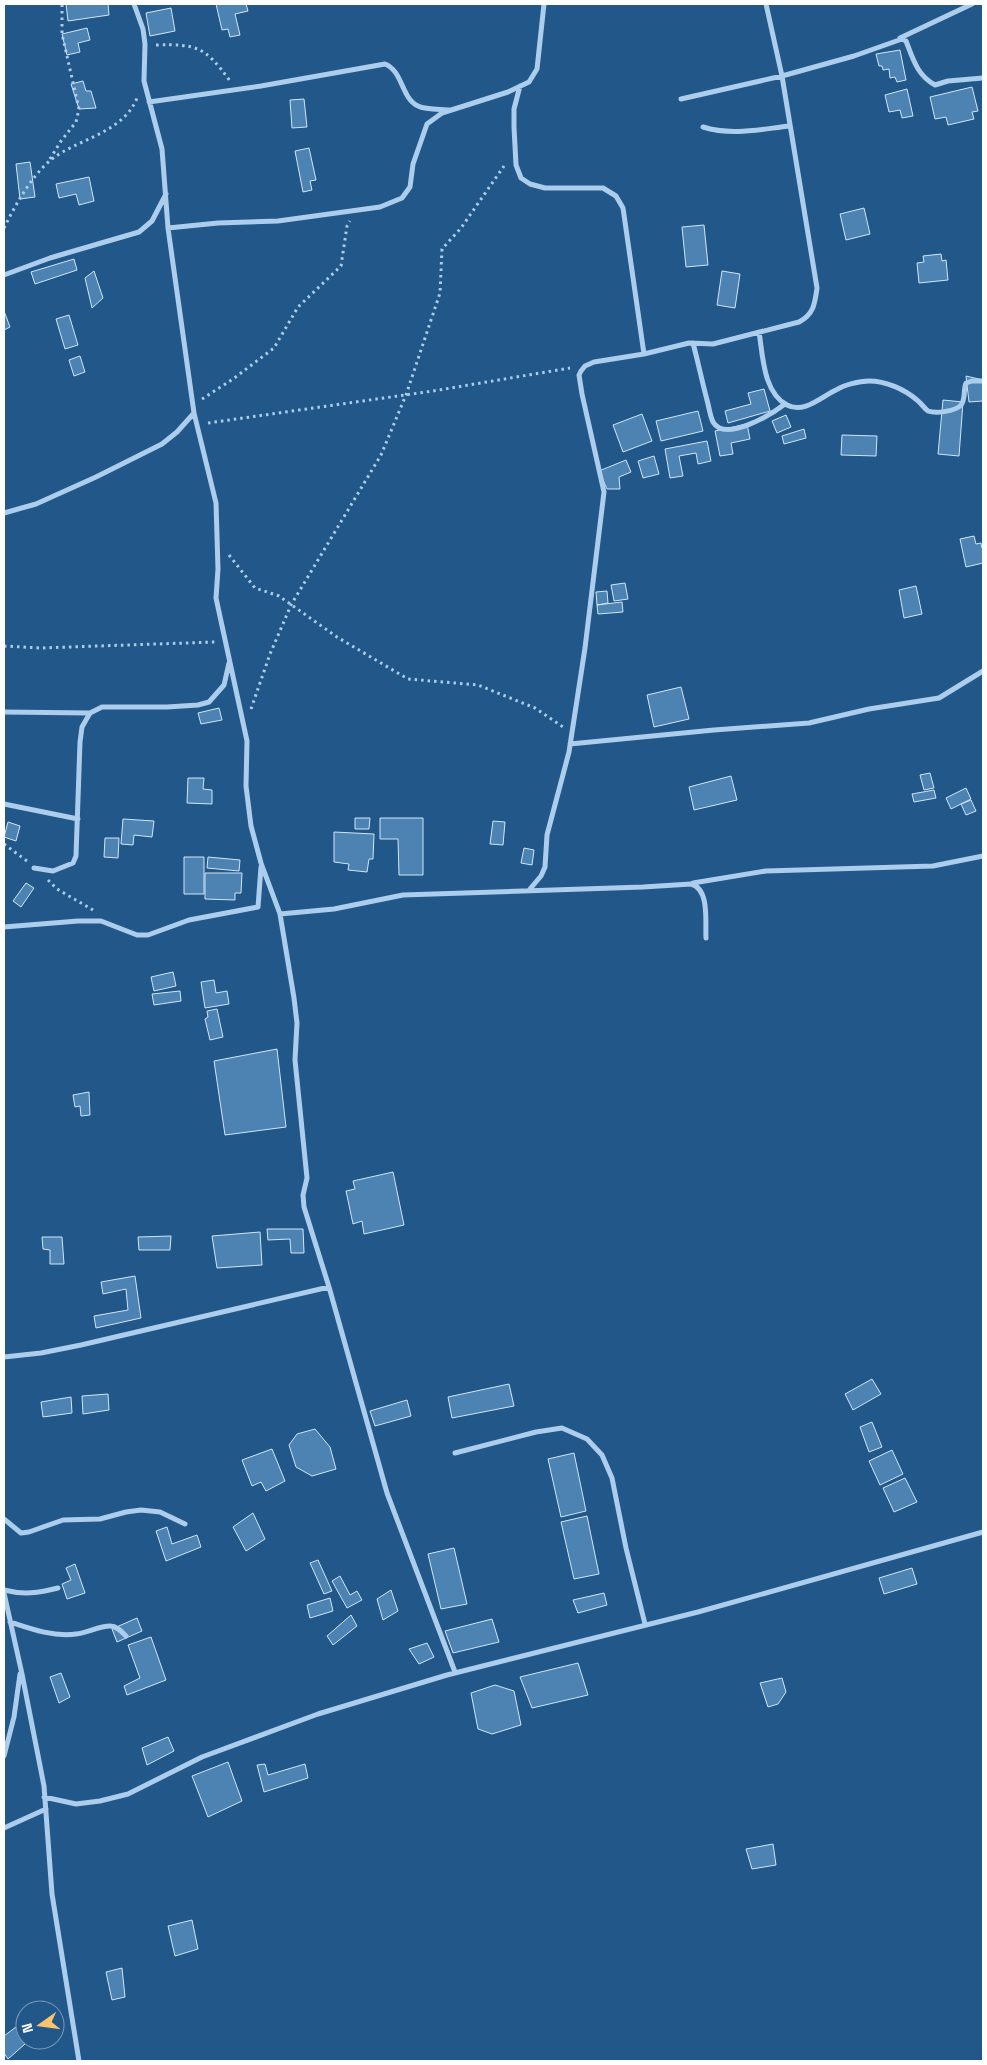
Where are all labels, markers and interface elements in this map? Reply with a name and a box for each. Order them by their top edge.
north arrow [15,2000,65,2050]
text: N [18,2021,37,2035]

